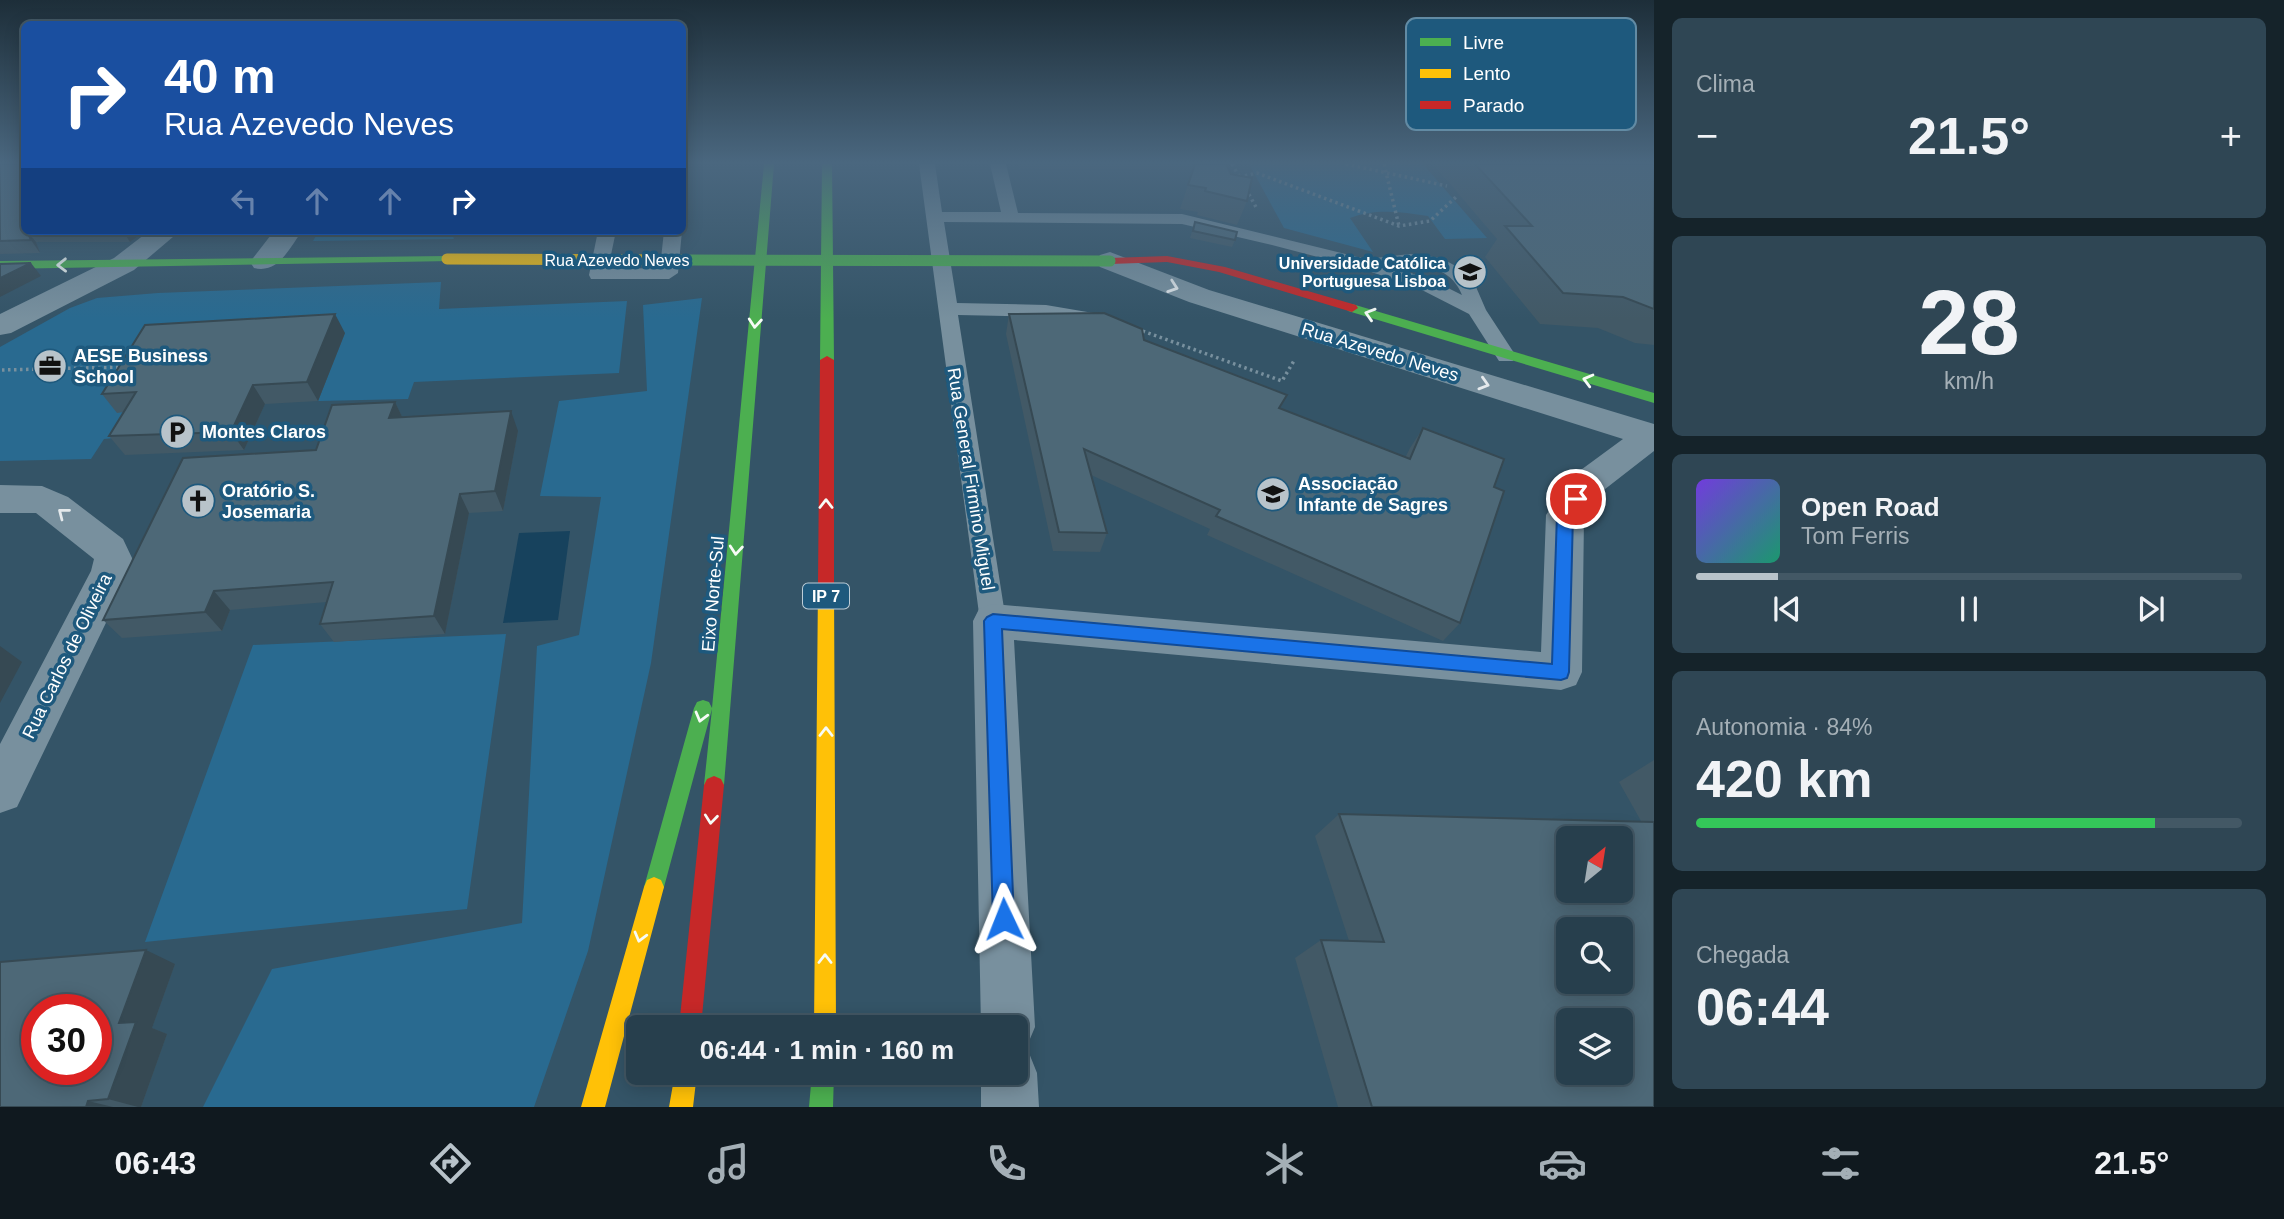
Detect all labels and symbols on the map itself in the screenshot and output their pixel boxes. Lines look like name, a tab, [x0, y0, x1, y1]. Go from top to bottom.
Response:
legend	[1406, 18, 1636, 130]
text: Livre	[1463, 32, 1504, 53]
text: Lento	[1463, 63, 1511, 84]
text: Parado	[1463, 95, 1524, 116]
street label: Rua Azevedo Neves	[545, 252, 689, 269]
school or university icon: Universidade Católica Portuguesa Lisboa	[1451, 253, 1489, 291]
place label: Universidade Católica Portuguesa Lisboa	[1279, 255, 1446, 290]
one-way arrow	[56, 257, 67, 273]
one-way arrow	[1167, 279, 1179, 293]
one-way arrow	[1365, 308, 1377, 323]
one-way arrow	[748, 318, 763, 329]
street label: Rua Azevedo Neves	[1299, 319, 1461, 385]
place label: AESE Business School	[74, 346, 208, 387]
office icon: AESE Business School	[31, 347, 69, 385]
street label: Rua General Firmino Miguel	[944, 366, 998, 592]
one-way arrow	[1582, 374, 1594, 388]
one-way arrow	[1477, 376, 1489, 391]
parking icon: Montes Claros	[158, 413, 196, 451]
place label: Montes Claros	[202, 422, 326, 442]
pin	[1546, 469, 1606, 529]
place label: Associação Infante de Sagres	[1298, 474, 1448, 515]
school or university icon: Associação Infante de Sagres	[1254, 475, 1292, 513]
place label: Oratório S. Josemaria	[222, 481, 315, 522]
church icon: Oratório S. Josemaria	[179, 482, 217, 520]
one-way arrow	[818, 498, 834, 509]
one-way arrow	[59, 509, 71, 522]
street label: Eixo Norte-Sul	[698, 535, 728, 653]
one-way arrow	[729, 545, 744, 556]
street label: Rua Carlos de Oliveira	[18, 569, 116, 742]
road number: IP 7	[803, 583, 849, 608]
one-way arrow	[694, 711, 709, 723]
one-way arrow	[818, 726, 834, 736]
one-way arrow	[703, 813, 718, 824]
north arrow	[1556, 826, 1633, 903]
position arrow	[967, 882, 1041, 956]
one-way arrow	[634, 931, 648, 943]
one-way arrow	[817, 953, 833, 964]
speed limit sign: 30	[21, 994, 112, 1085]

